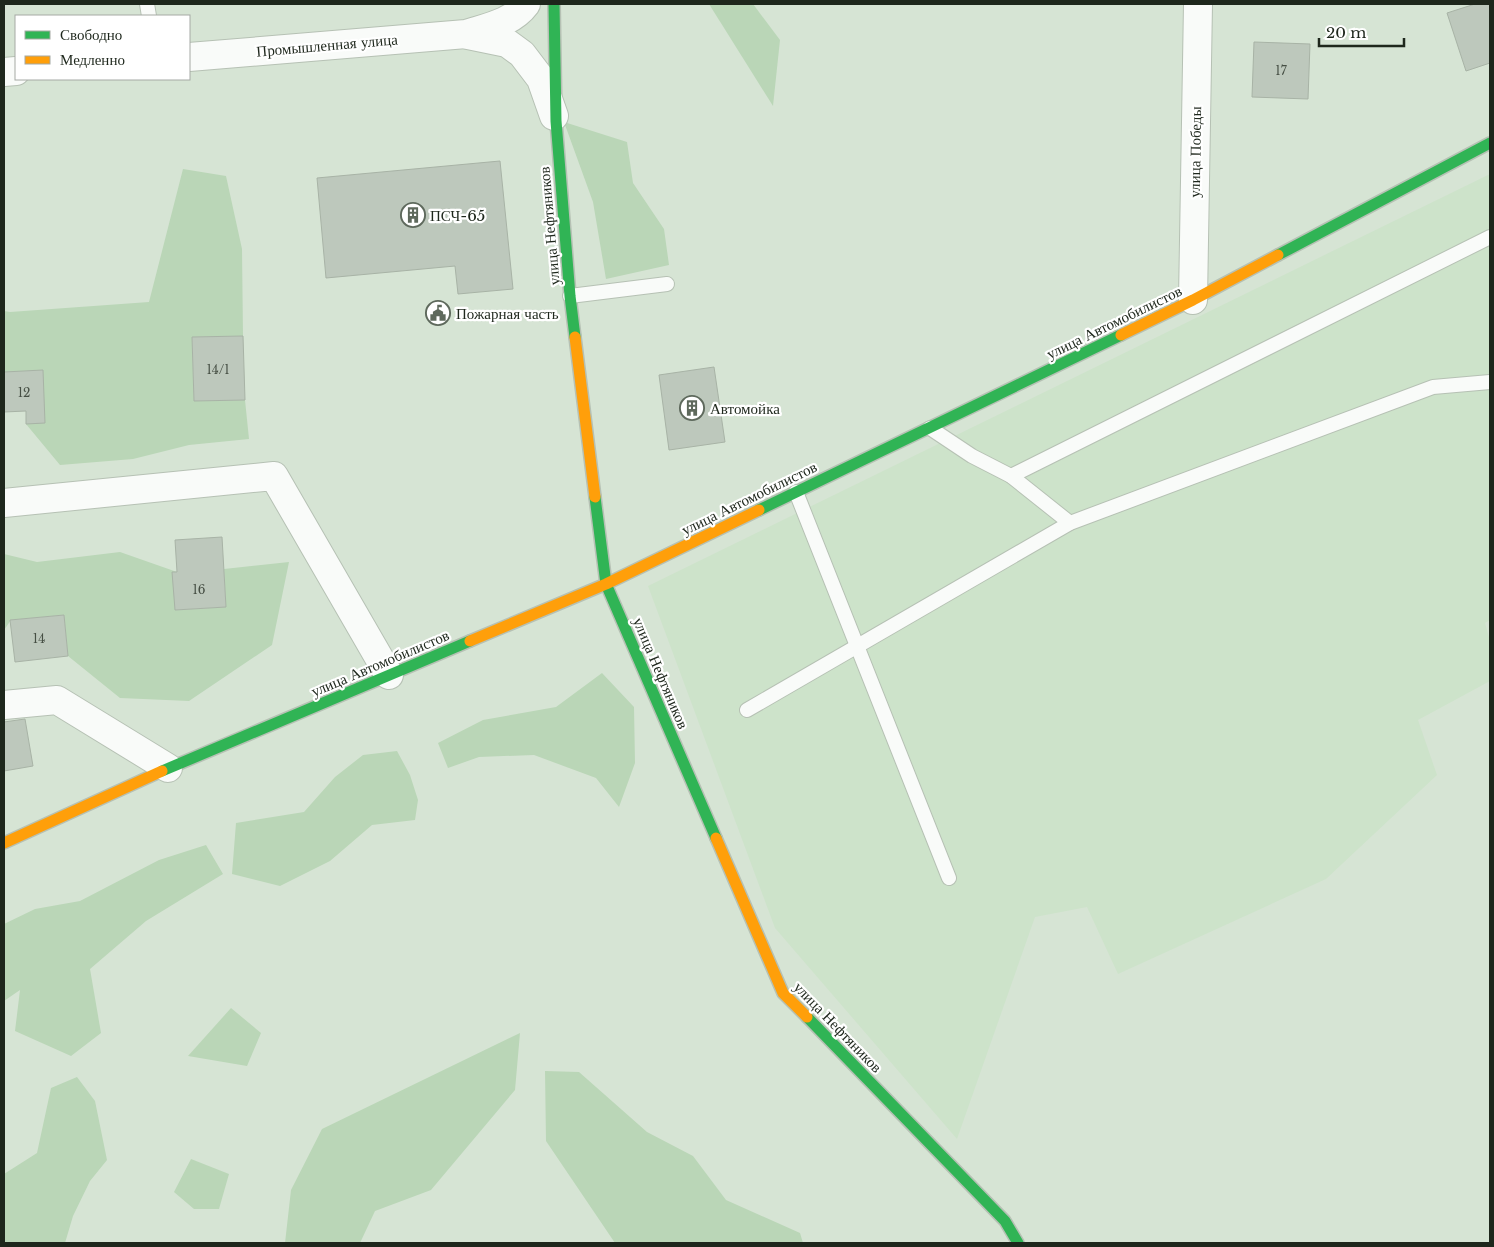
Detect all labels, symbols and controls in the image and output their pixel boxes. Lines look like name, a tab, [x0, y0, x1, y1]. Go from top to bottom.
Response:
legend	[15, 15, 190, 80]
scale bar	[1319, 15, 1404, 47]
text: 20 m	[1326, 23, 1366, 42]
text: Свободно	[60, 25, 122, 44]
street label: Промышленная улица	[256, 29, 399, 61]
text: Медленно	[60, 50, 125, 69]
house number: 17	[1275, 63, 1288, 78]
street label: улица Победы	[1185, 106, 1205, 198]
street label: улица Нефтяников	[534, 166, 564, 286]
building icon: ПСЧ-65	[400, 202, 426, 228]
place label: ПСЧ-65	[430, 206, 485, 225]
street label: улица Автомобилистов	[1043, 281, 1185, 363]
public building icon: Пожарная часть	[425, 300, 451, 326]
place label: Пожарная часть	[456, 304, 559, 323]
house number: 14/1	[206, 362, 230, 377]
house number: 12	[18, 385, 30, 400]
building icon: Автомойка	[679, 395, 705, 421]
place label: Автомойка	[710, 399, 780, 418]
street label: улица Автомобилистов	[678, 457, 820, 539]
house number: 16	[192, 582, 206, 597]
street label: улица Нефтяников	[629, 614, 693, 732]
street label: улица Автомобилистов	[308, 625, 452, 701]
house number: 14	[33, 631, 45, 646]
street label: улица Нефтяников	[790, 978, 886, 1076]

